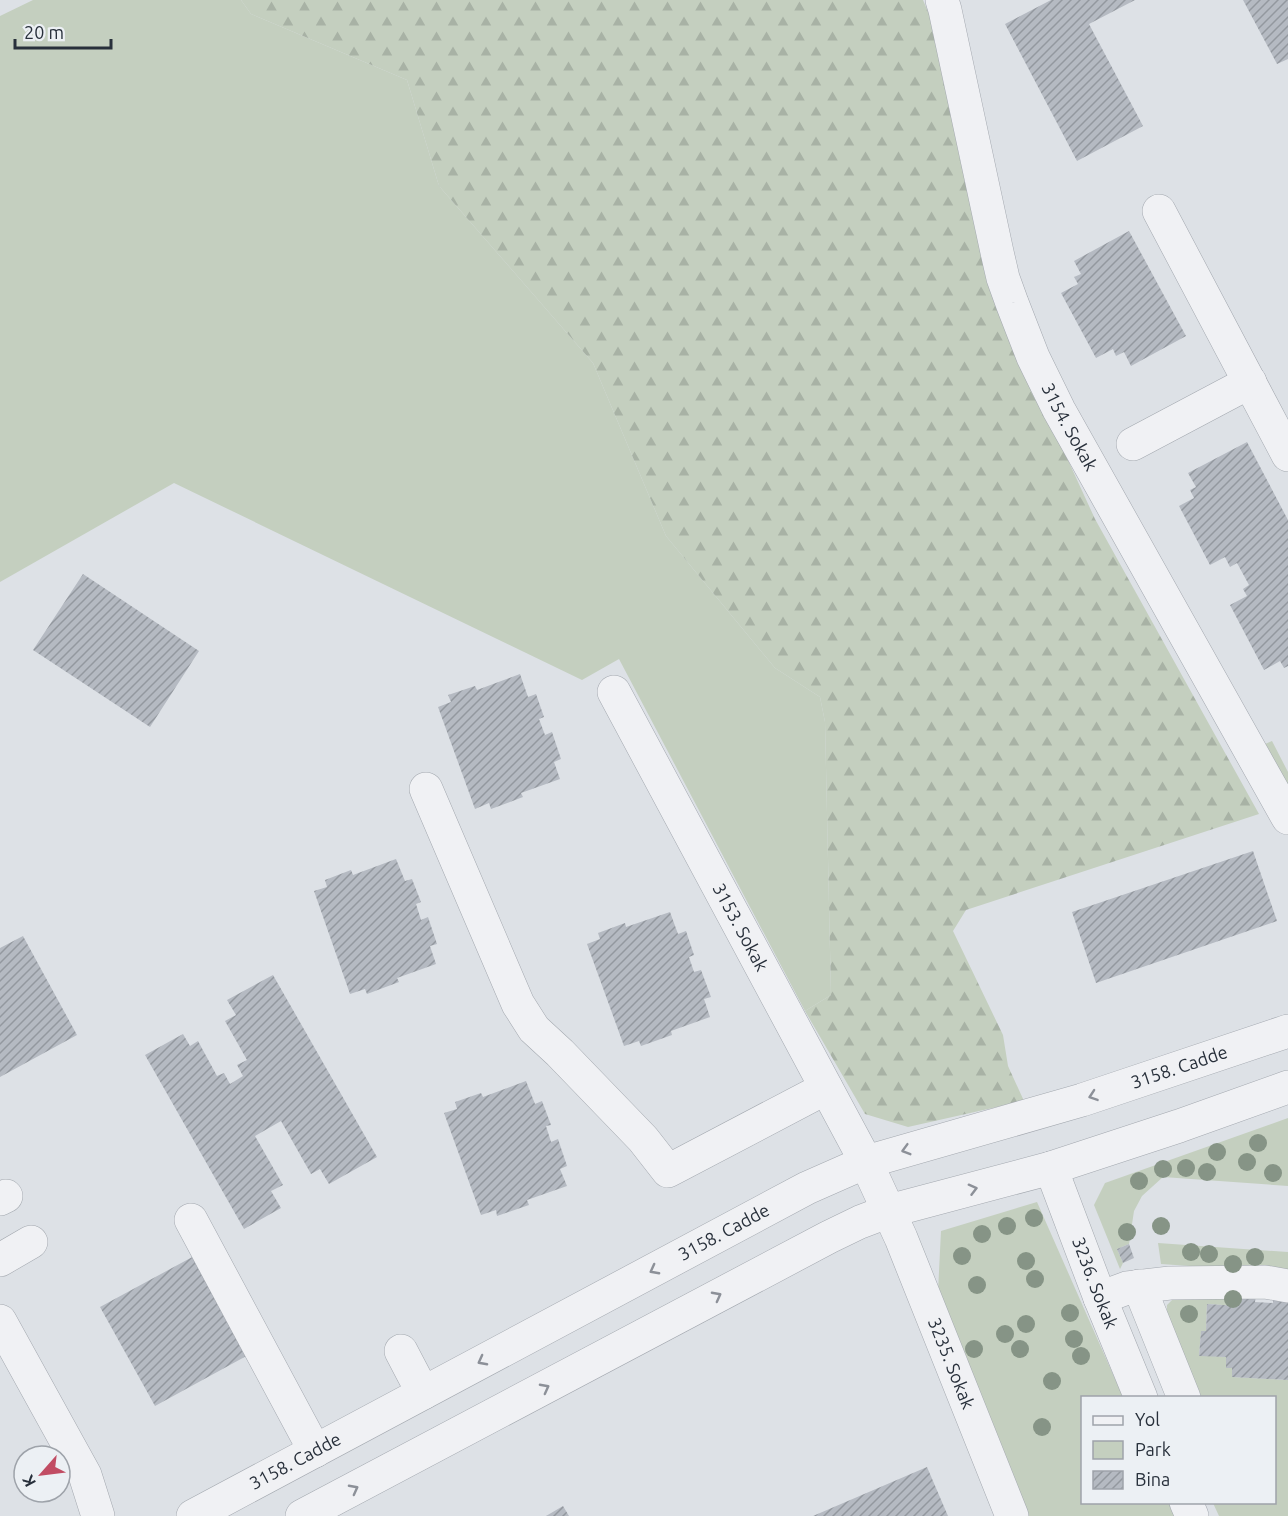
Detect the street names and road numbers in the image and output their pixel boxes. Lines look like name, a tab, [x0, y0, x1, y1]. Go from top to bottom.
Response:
street label: 3154. Sokak	[1038, 380, 1102, 474]
street label: 3153. Sokak	[709, 880, 773, 974]
street label: 3158. Cadde	[1128, 1041, 1230, 1092]
street label: 3158. Cadde	[674, 1199, 773, 1264]
street label: 3236. Sokak	[1069, 1234, 1122, 1331]
street label: 3235. Sokak	[925, 1314, 979, 1412]
street label: 3158. Cadde	[246, 1428, 344, 1493]

